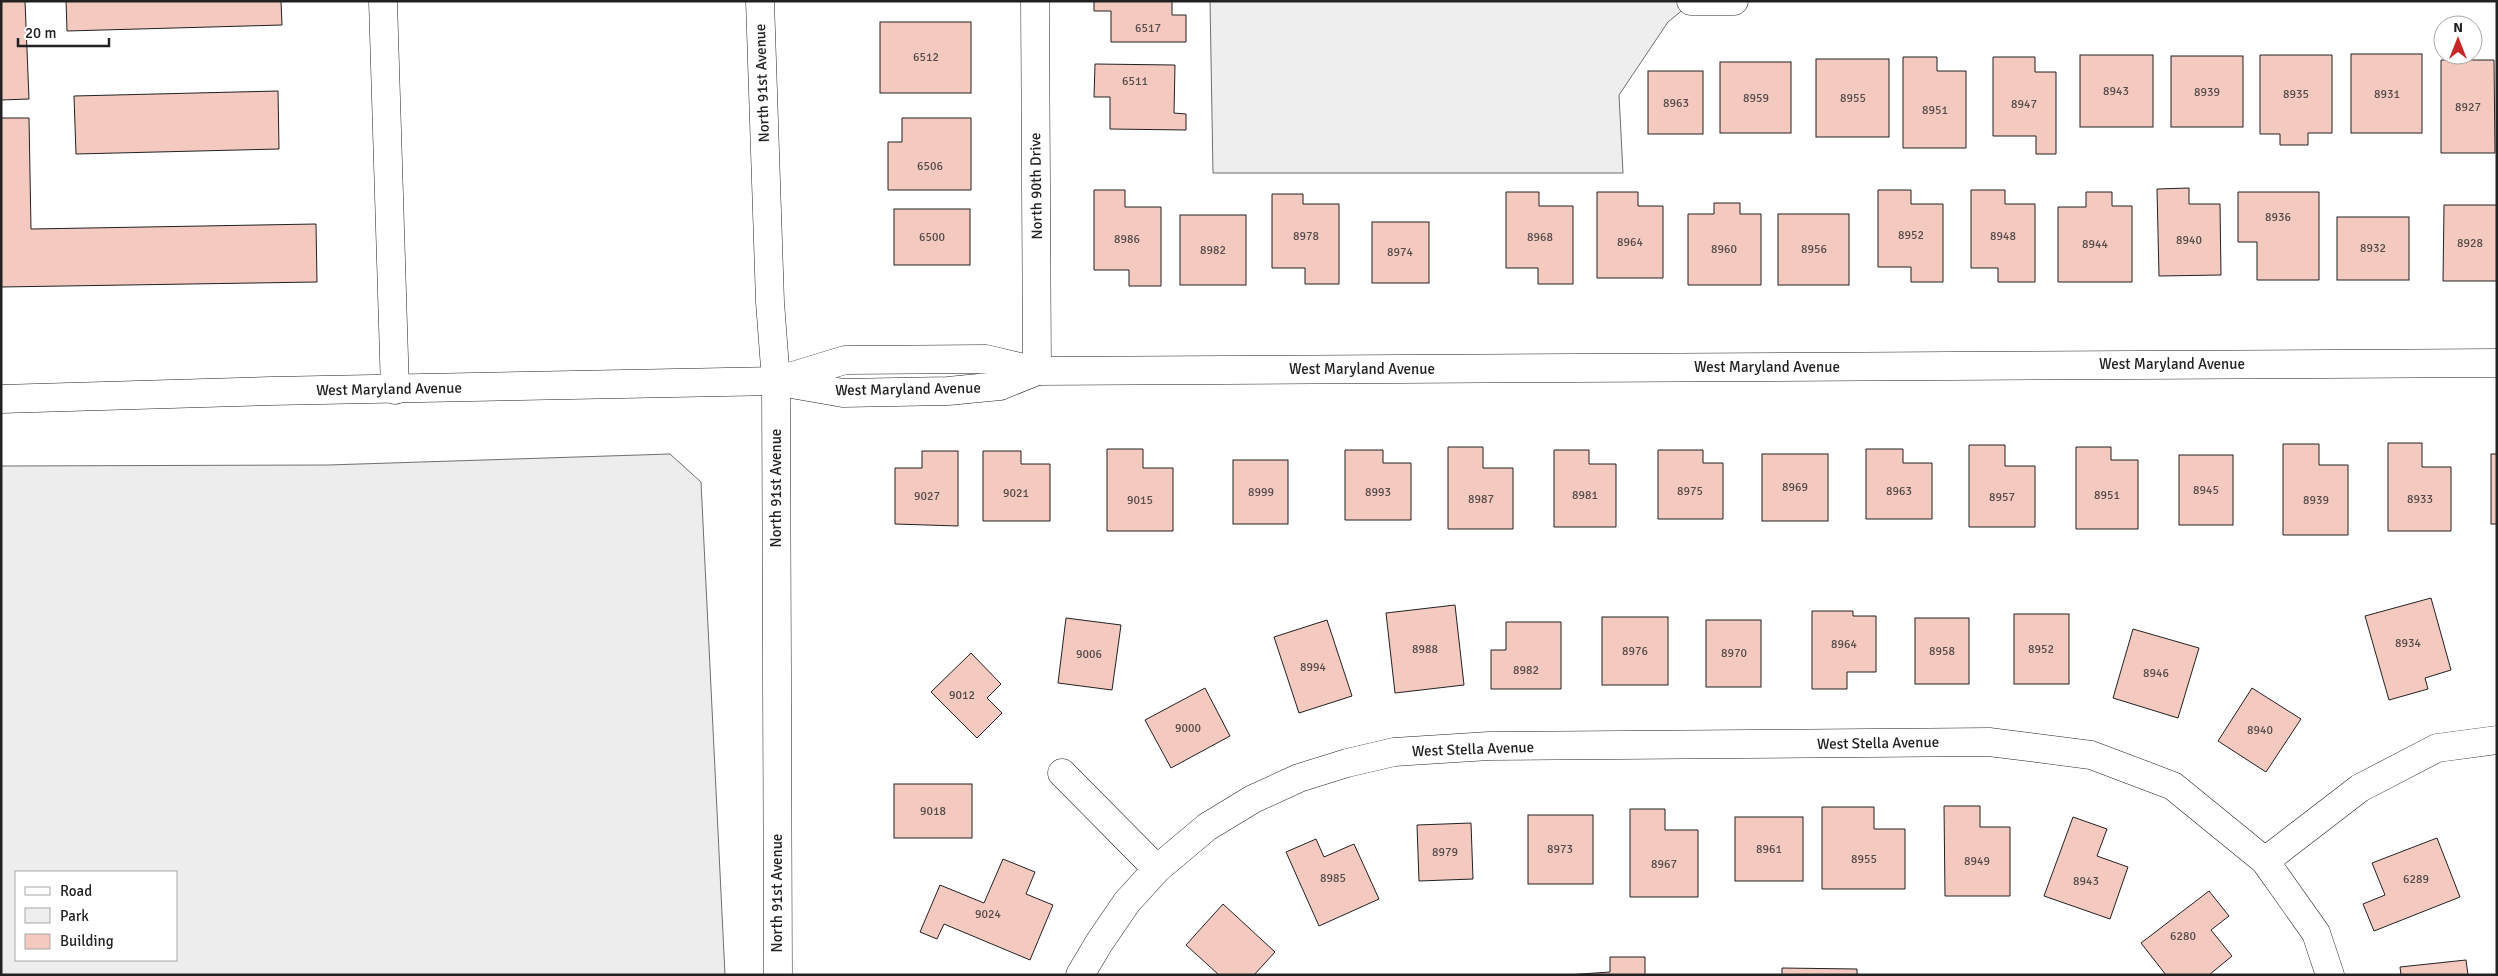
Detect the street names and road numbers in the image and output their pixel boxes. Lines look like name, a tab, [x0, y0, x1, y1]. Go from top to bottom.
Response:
street label: North 91st Avenue	[751, 23, 773, 143]
street label: North 90th Drive	[1026, 132, 1046, 240]
street label: West Maryland Avenue	[2099, 355, 2245, 373]
street label: West Maryland Avenue	[1694, 358, 1840, 376]
street label: West Maryland Avenue	[1289, 360, 1435, 378]
street label: West Maryland Avenue	[316, 379, 462, 399]
street label: West Maryland Avenue	[835, 379, 981, 399]
street label: North 91st Avenue	[767, 429, 785, 547]
street label: West Stella Avenue	[1817, 733, 1939, 753]
street label: West Stella Avenue	[1412, 738, 1534, 760]
street label: North 91st Avenue	[768, 834, 786, 952]

